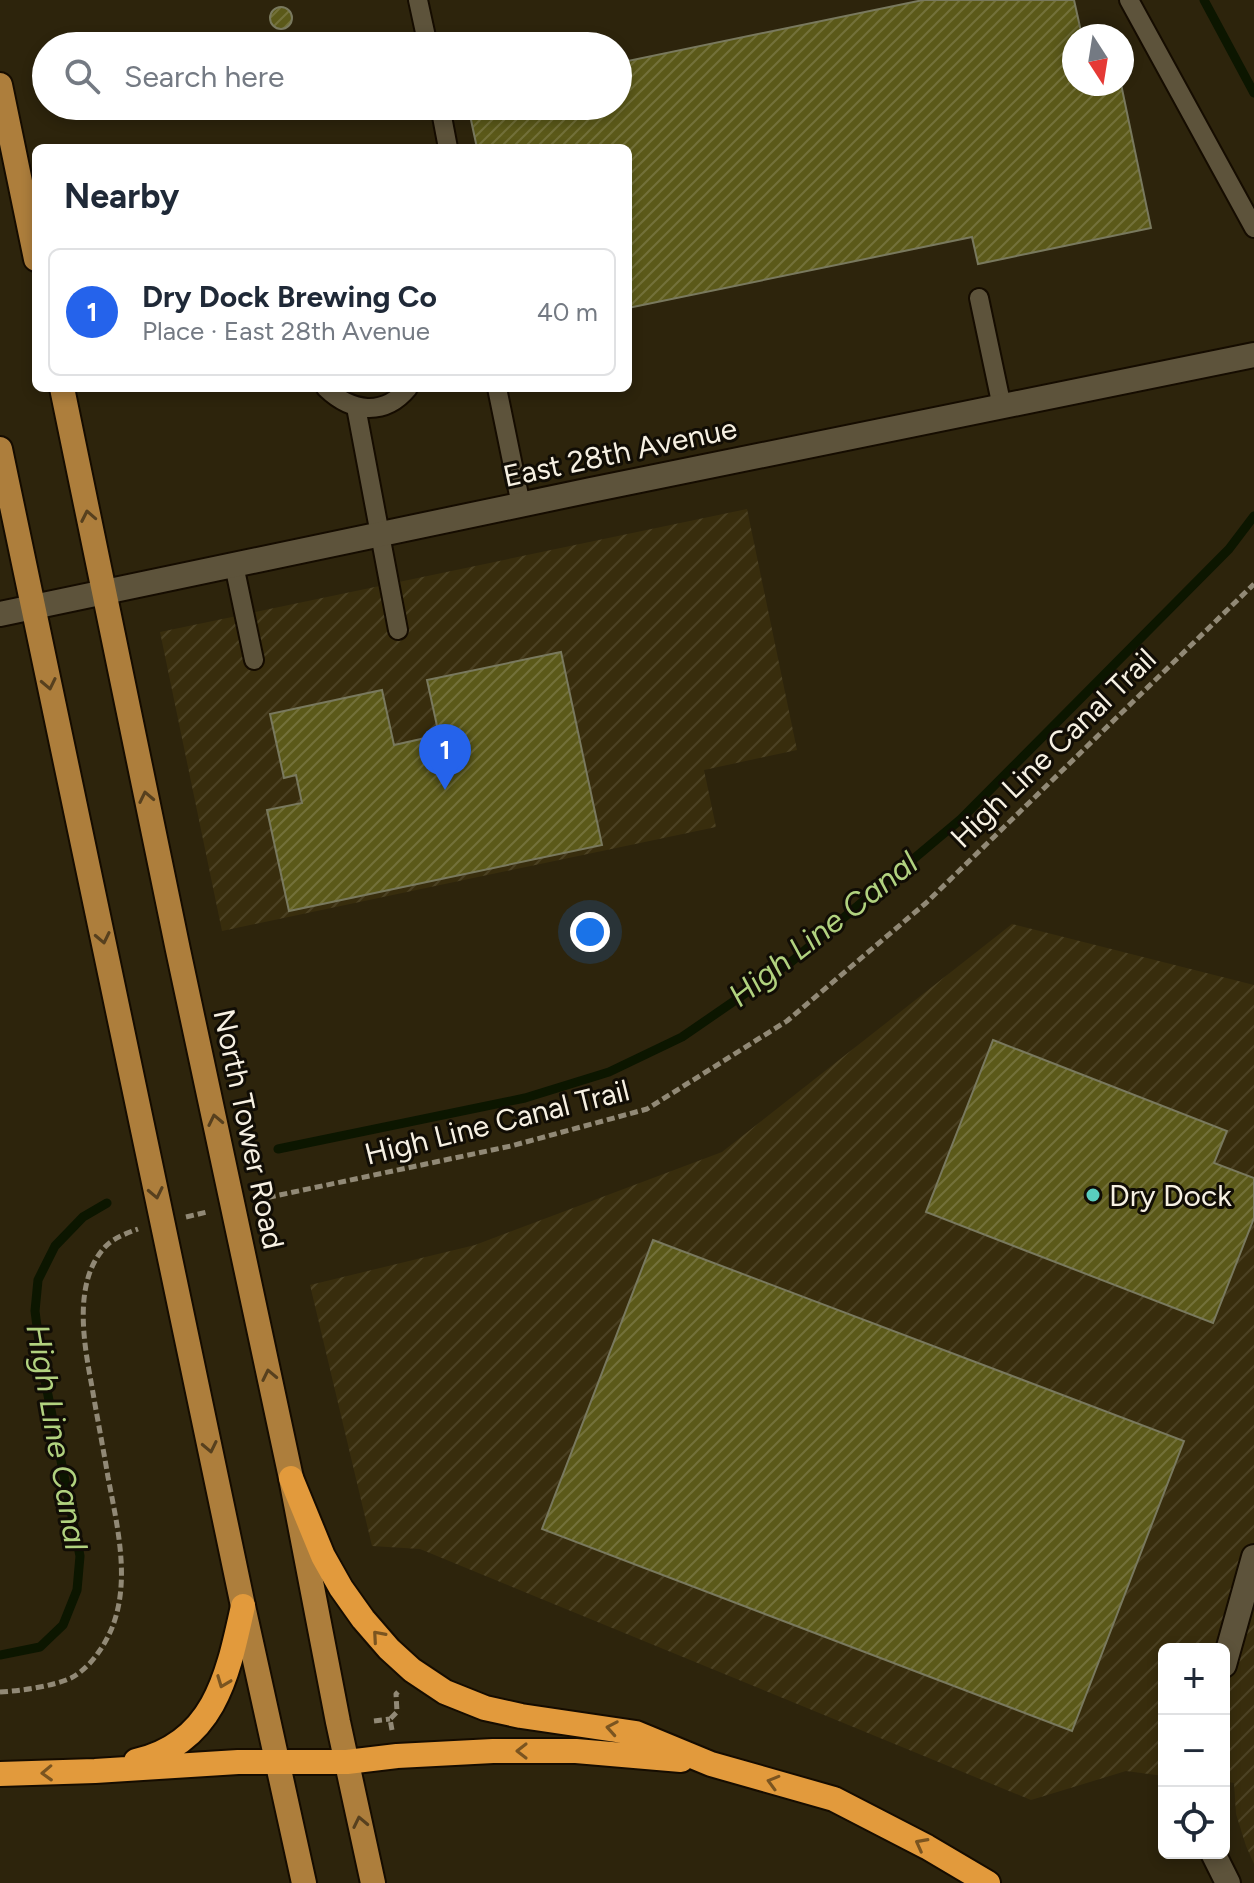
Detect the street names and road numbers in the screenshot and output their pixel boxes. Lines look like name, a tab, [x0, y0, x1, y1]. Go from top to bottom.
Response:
street label: East 28th Avenue	[500, 409, 740, 495]
street label: High Line Canal Trail	[943, 640, 1163, 856]
street label: North Tower Road	[206, 1006, 292, 1252]
street label: High Line Canal Trail	[361, 1071, 633, 1173]

